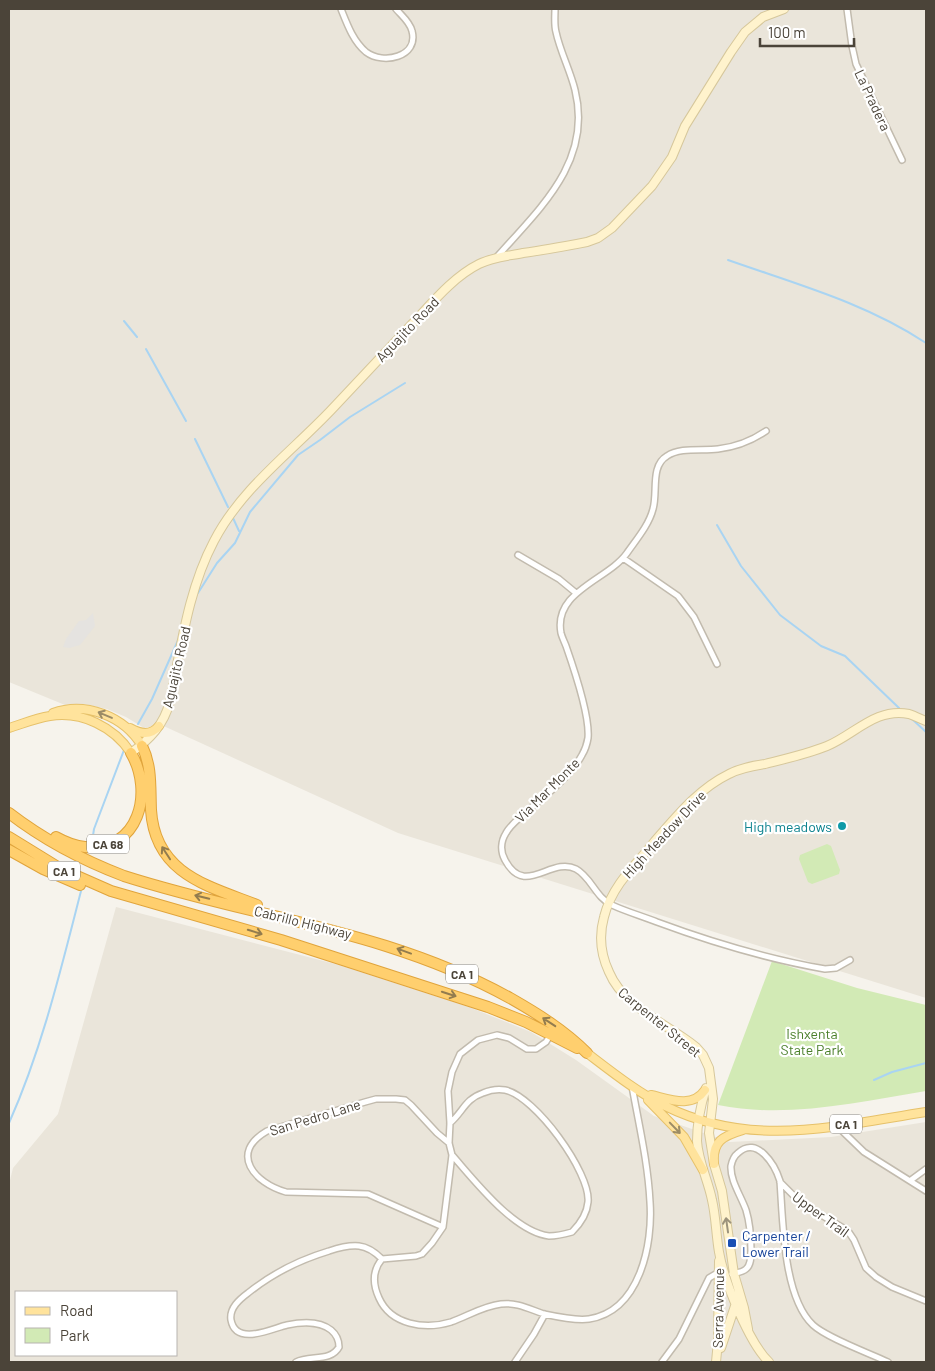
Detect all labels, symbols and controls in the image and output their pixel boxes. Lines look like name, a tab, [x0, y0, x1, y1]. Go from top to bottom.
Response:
scale bar	[760, 15, 854, 47]
text: 100 m	[768, 23, 806, 41]
street label: La Pradera	[851, 67, 895, 133]
street label: Aguajito Road	[372, 293, 442, 365]
street label: Aguajito Road	[158, 624, 194, 710]
one-way arrow	[98, 710, 113, 719]
street label: Via Mar Monte	[511, 754, 583, 826]
street label: High Meadow Drive	[619, 786, 709, 882]
place label: High meadows	[744, 818, 832, 835]
marker: High meadows	[836, 820, 848, 832]
road number: CA 68	[87, 834, 129, 854]
one-way arrow	[161, 846, 171, 860]
road number: CA 1	[48, 861, 80, 880]
one-way arrow	[194, 892, 210, 901]
street label: Cabrillo Highway	[253, 902, 354, 942]
one-way arrow	[247, 928, 263, 937]
one-way arrow	[396, 946, 412, 955]
road number: CA 1	[446, 964, 478, 984]
street label: Carpenter Street	[615, 983, 705, 1061]
one-way arrow	[441, 990, 457, 1000]
one-way arrow	[543, 1017, 557, 1027]
park label: Ishxenta State Park	[780, 1025, 844, 1058]
street label: San Pedro Lane	[267, 1095, 363, 1139]
road number: CA 1	[830, 1114, 862, 1134]
one-way arrow	[669, 1121, 681, 1134]
street label: Upper Trail	[789, 1188, 853, 1240]
one-way arrow	[722, 1218, 732, 1234]
place label: Carpenter / Lower Trail	[742, 1227, 811, 1260]
marker: Carpenter / Lower Trail	[726, 1237, 738, 1249]
street label: Serra Avenue	[709, 1268, 727, 1348]
legend	[15, 1291, 178, 1356]
text: Road	[60, 1301, 93, 1319]
text: Park	[60, 1326, 90, 1344]

